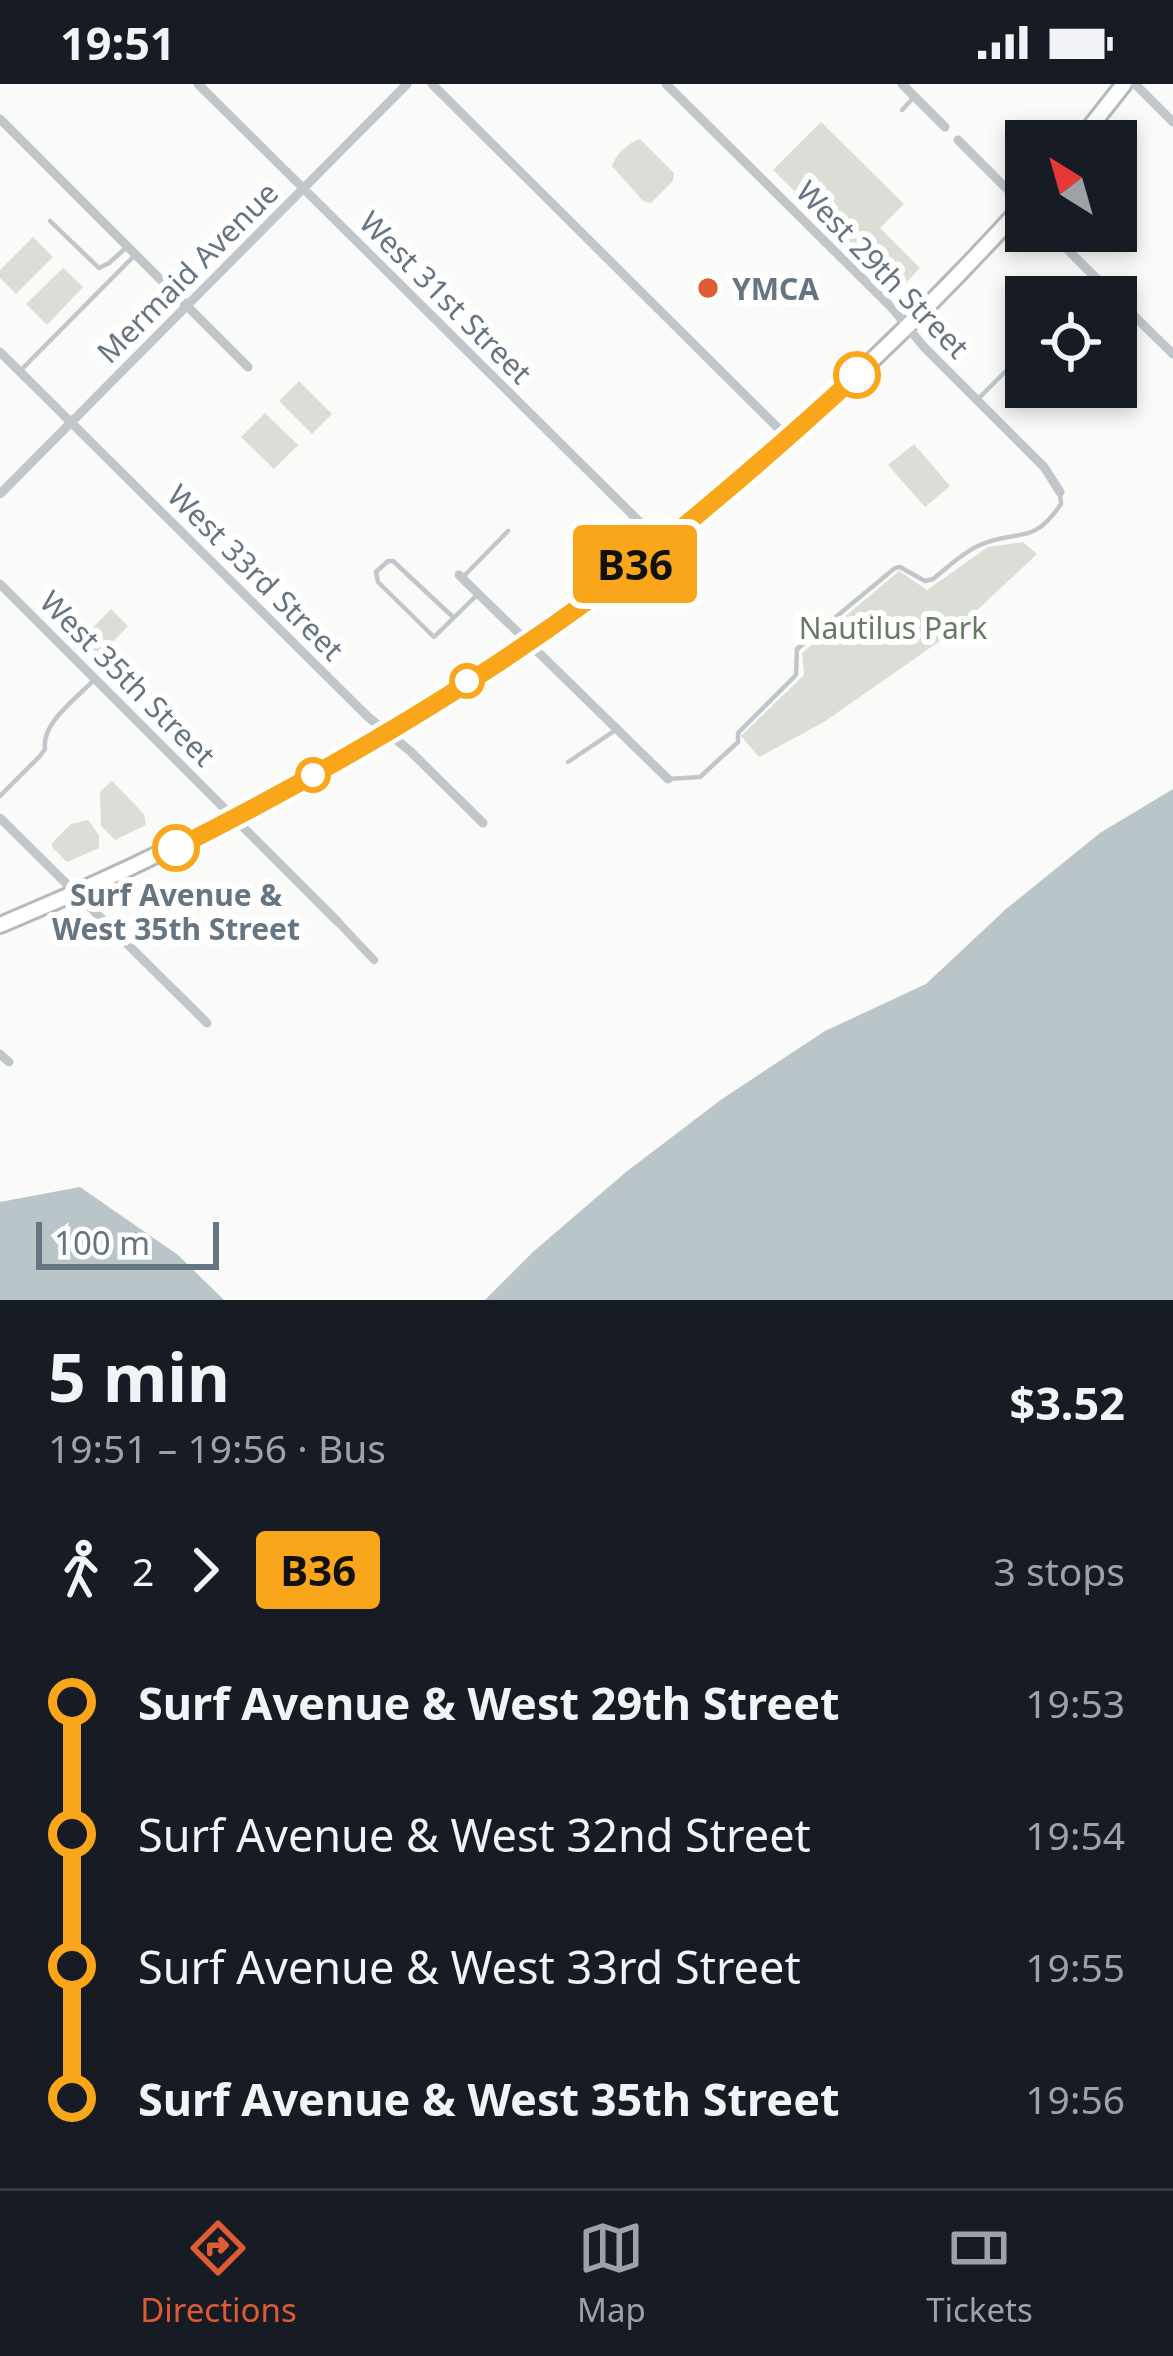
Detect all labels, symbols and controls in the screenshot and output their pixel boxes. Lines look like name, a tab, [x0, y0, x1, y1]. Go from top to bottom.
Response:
text: 19:51	[60, 12, 176, 73]
north arrow	[1005, 120, 1137, 252]
map controls	[1005, 120, 1137, 408]
street label: West 29th Street	[788, 171, 979, 367]
street label: Mermaid Avenue	[87, 172, 287, 372]
street label: West 31st Street	[351, 202, 541, 392]
place label: YMCA	[732, 268, 819, 309]
marker: YMCA	[695, 275, 721, 301]
button: locate	[1005, 276, 1137, 408]
unlabelled marker	[835, 353, 879, 397]
street label: West 33rd Street	[159, 475, 353, 669]
line badge: B36	[566, 525, 704, 603]
text: B36	[597, 535, 673, 592]
street label: West 35th Street	[31, 581, 225, 775]
park label: Nautilus Park	[799, 607, 987, 648]
unlabelled marker	[451, 665, 483, 697]
unlabelled marker	[297, 759, 329, 791]
marker: Surf Avenue & West 35th Street	[154, 826, 198, 870]
place label: Surf Avenue & West 35th Street	[52, 874, 300, 949]
scale bar	[36, 1216, 219, 1269]
text: 100 m	[54, 1220, 150, 1265]
text: 5 min	[48, 1331, 230, 1421]
text: $3.52	[1009, 1372, 1125, 1433]
text: 19:51 – 19:56 · Bus	[48, 1421, 386, 1474]
icon: walk	[48, 1537, 114, 1603]
icon: forward	[172, 1537, 238, 1603]
text: B36	[280, 1541, 356, 1598]
text: 2	[132, 1544, 154, 1597]
text: 3 stops	[994, 1544, 1125, 1597]
text: Surf Avenue & West 29th Street	[138, 1672, 840, 1733]
text: 19:53	[1025, 1676, 1125, 1729]
text: Surf Avenue & West 32nd Street	[138, 1804, 811, 1865]
text: 19:54	[1025, 1808, 1125, 1861]
text: Surf Avenue & West 33rd Street	[138, 1936, 801, 1997]
text: 19:55	[1025, 1940, 1125, 1993]
text: Surf Avenue & West 35th Street	[138, 2068, 840, 2129]
text: 19:56	[1025, 2072, 1125, 2125]
tab: Directions	[140, 2215, 297, 2332]
tab: Map	[577, 2215, 646, 2332]
tab: Tickets	[926, 2215, 1033, 2332]

